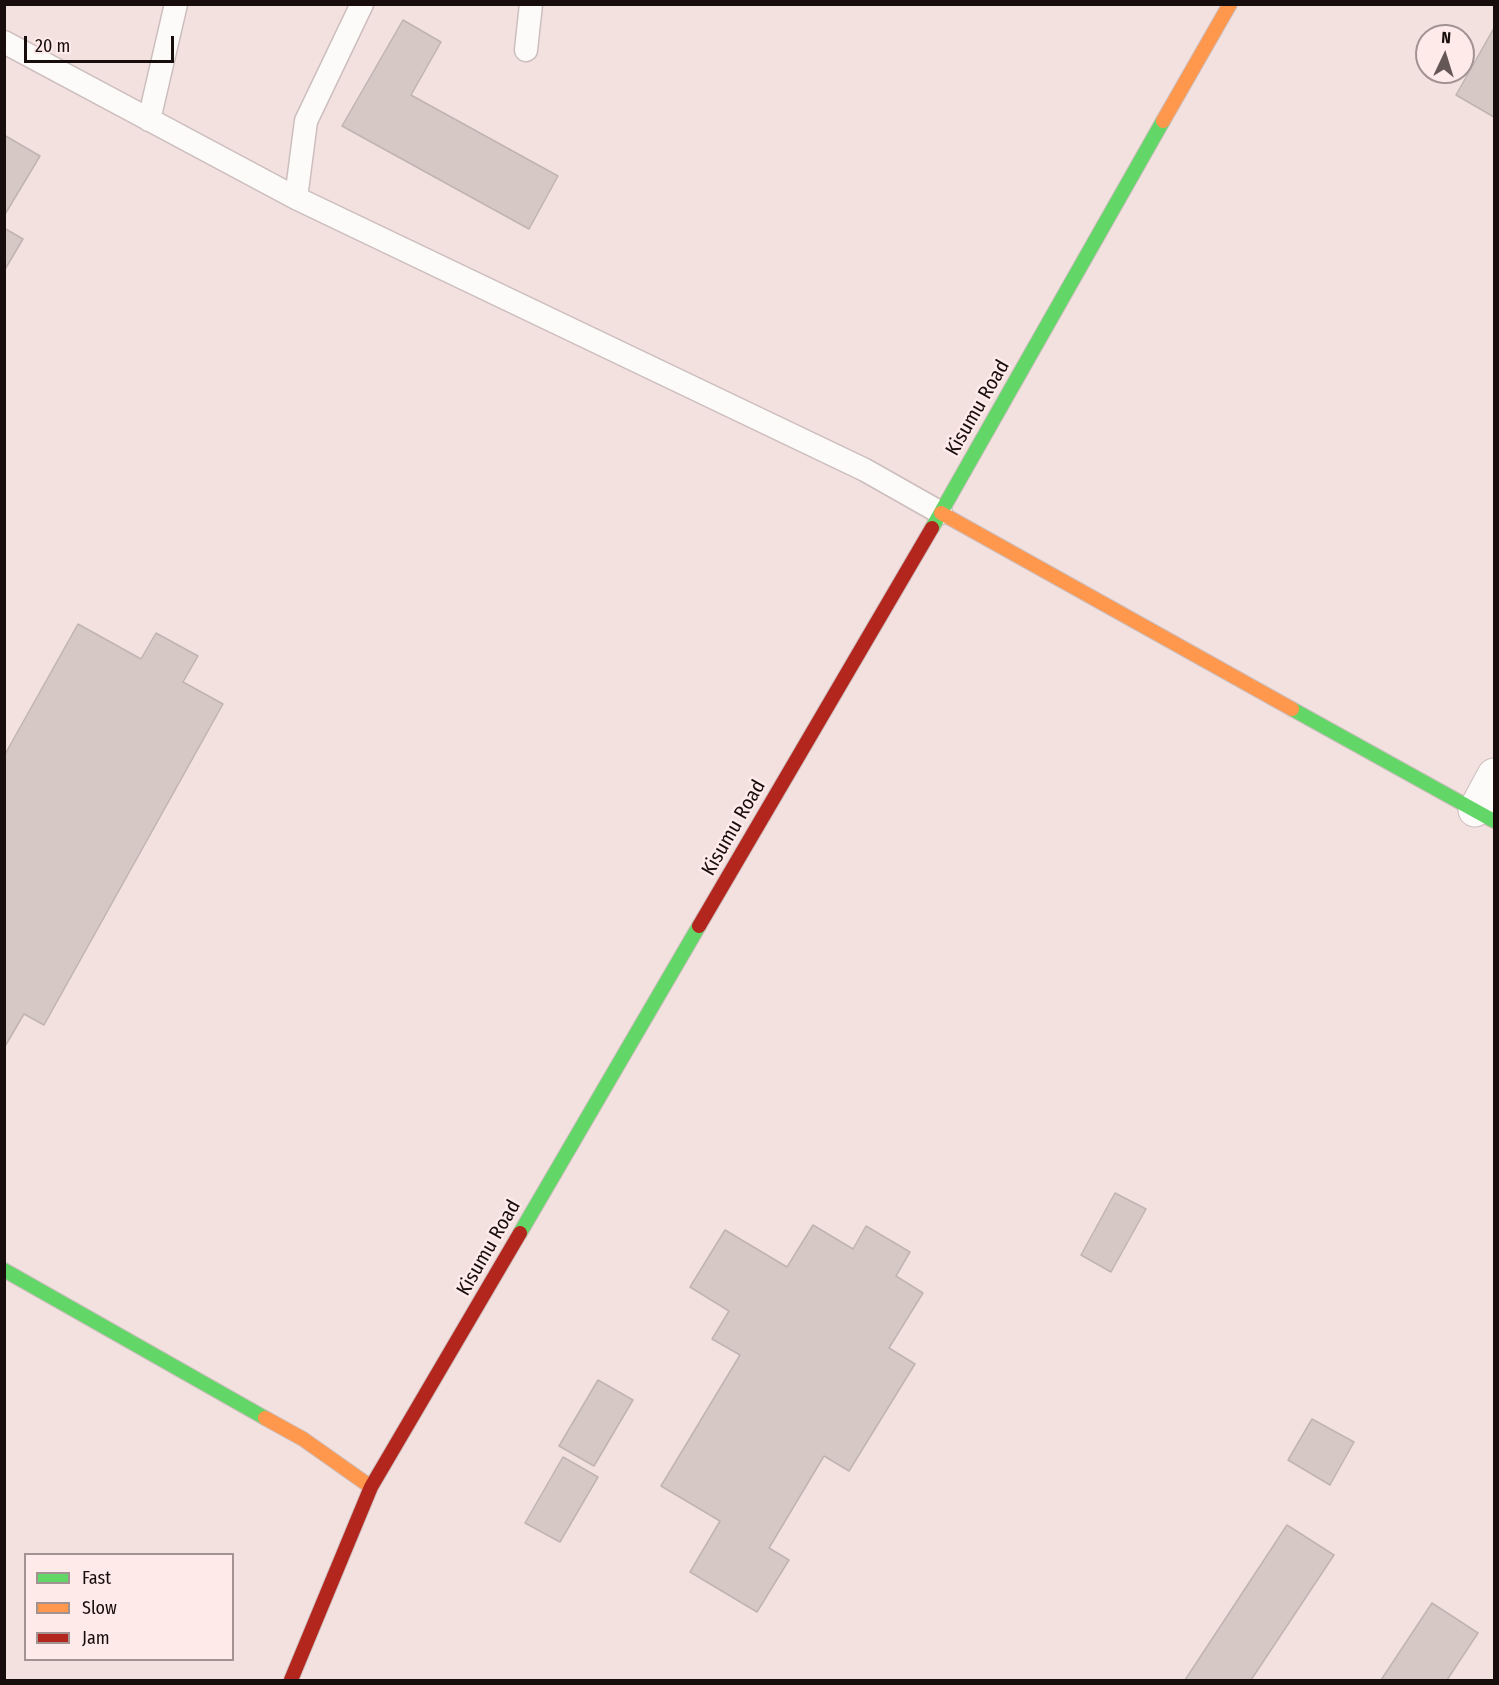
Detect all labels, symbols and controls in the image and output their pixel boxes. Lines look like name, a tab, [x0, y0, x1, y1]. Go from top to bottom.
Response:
scale bar	[27, 24, 177, 62]
north arrow	[1415, 24, 1475, 84]
text: N	[1441, 28, 1452, 47]
text: 20 m	[35, 35, 70, 57]
street label: Kisumu Road	[941, 356, 1015, 460]
street label: Kisumu Road	[697, 776, 771, 880]
street label: Kisumu Road	[452, 1196, 526, 1300]
legend	[24, 1553, 234, 1661]
text: Fast	[82, 1567, 111, 1589]
text: Slow	[82, 1597, 117, 1619]
text: Jam	[82, 1627, 110, 1649]

